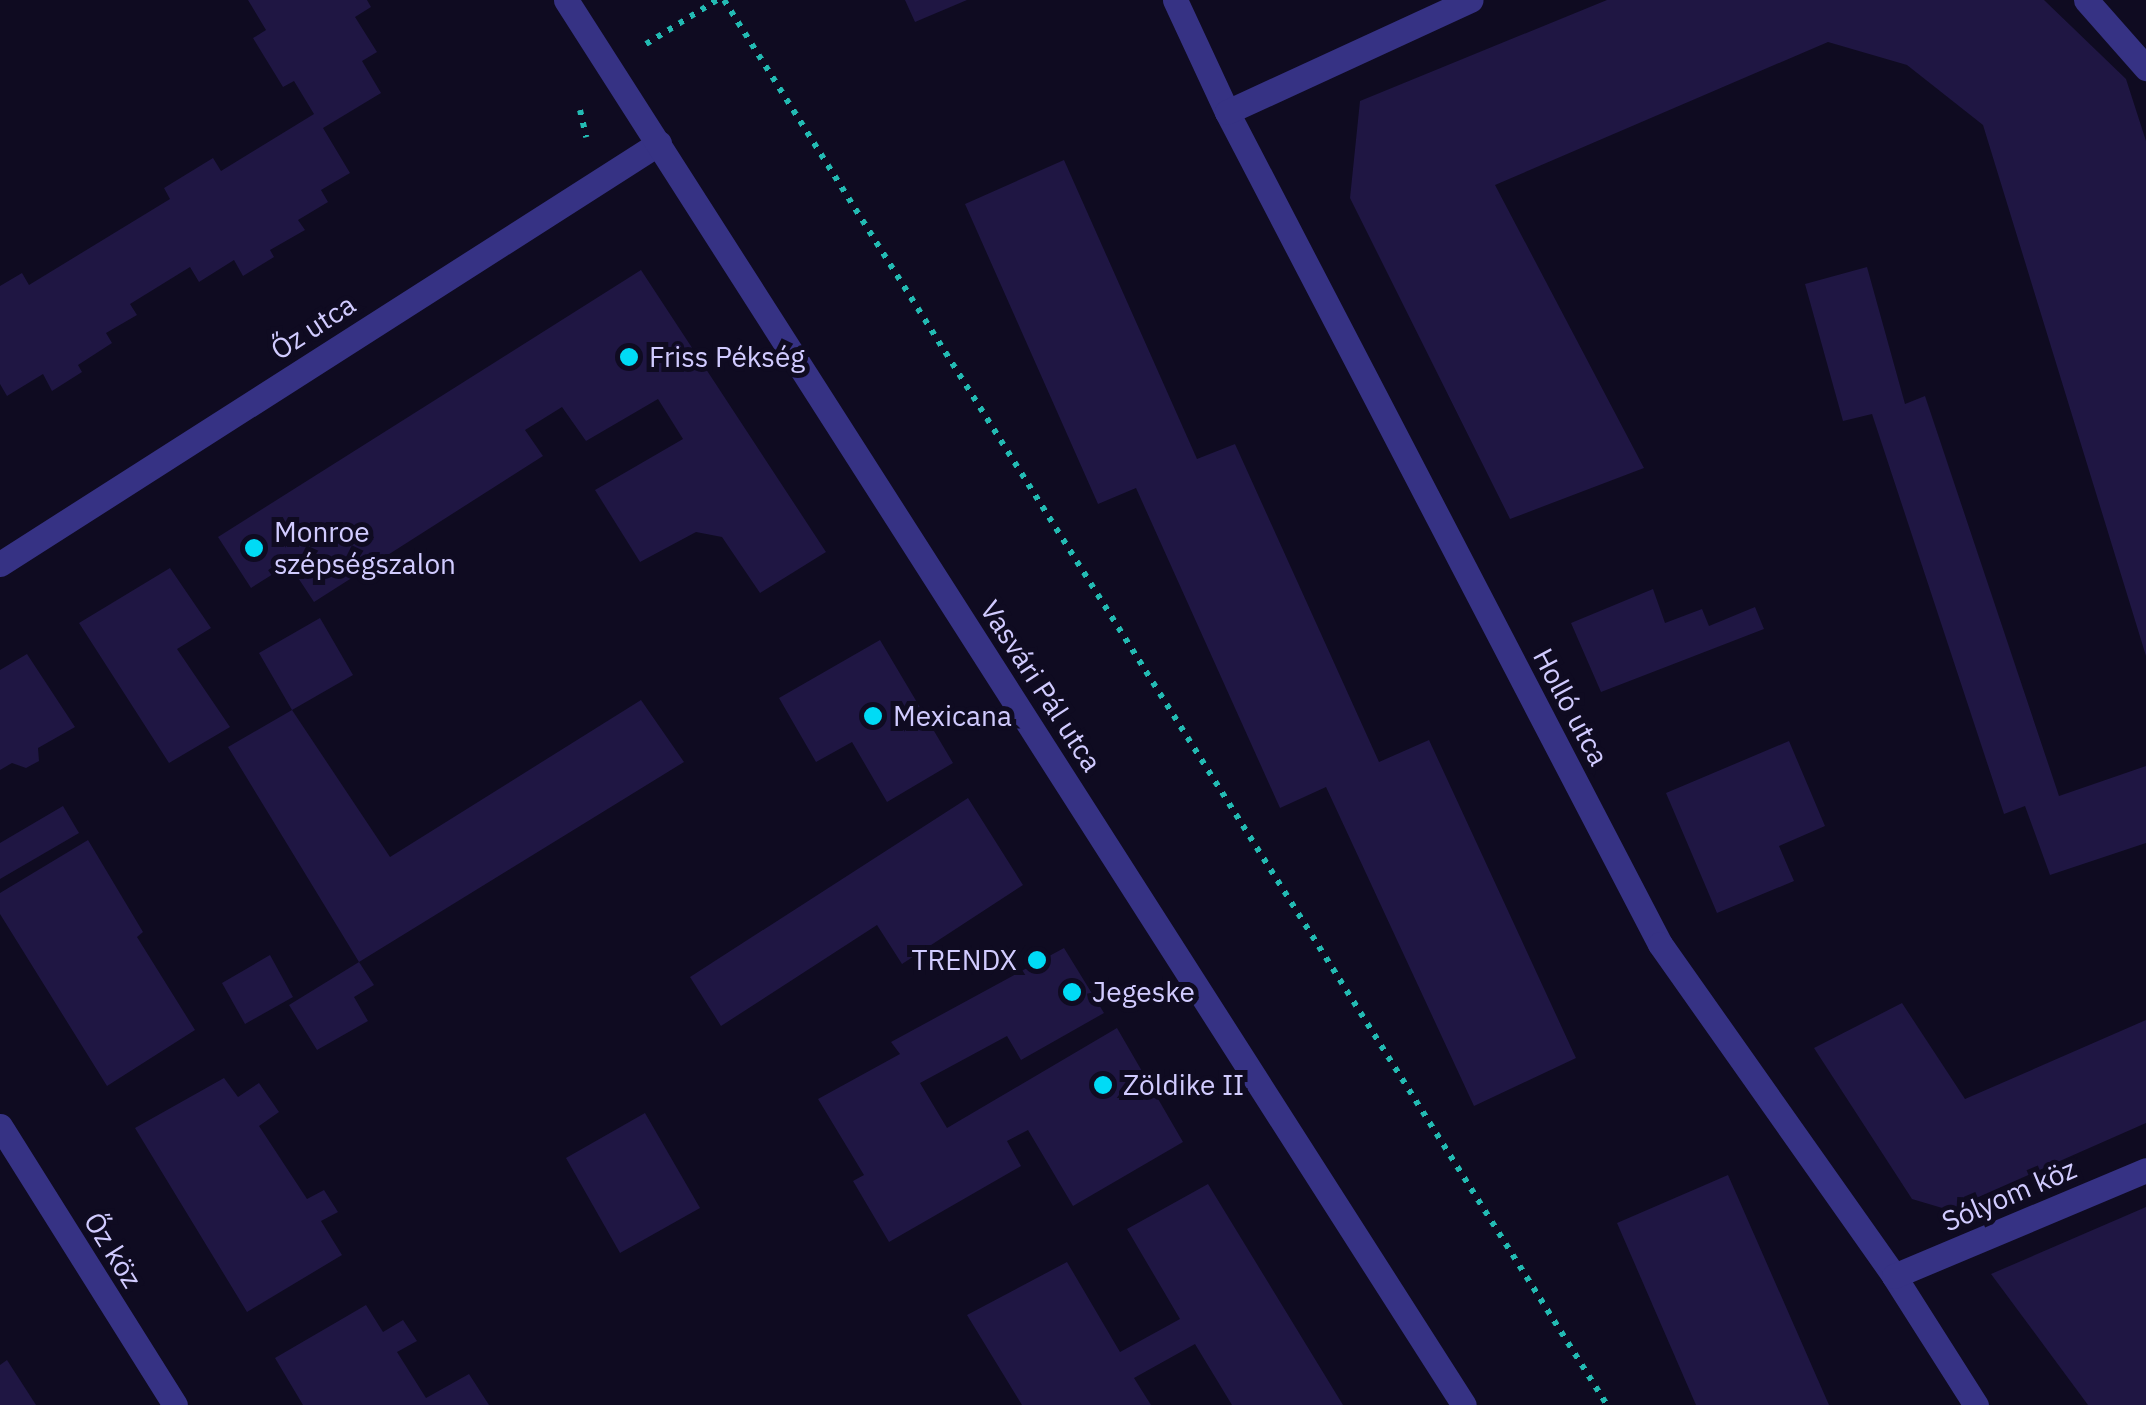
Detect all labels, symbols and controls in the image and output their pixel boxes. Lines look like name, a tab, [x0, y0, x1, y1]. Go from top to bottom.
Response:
street label: Őz utca	[264, 287, 362, 367]
place label: Friss Pékség	[649, 340, 805, 374]
marker: Friss Pékség	[618, 346, 640, 368]
place label: Monroe szépségszalon	[274, 515, 456, 581]
marker: Monroe szépségszalon	[243, 537, 265, 559]
street label: Vasvári Pál utca	[973, 594, 1109, 778]
street label: Holló utca	[1526, 643, 1616, 771]
place label: Mexicana	[893, 699, 1012, 733]
marker: Mexicana	[862, 705, 884, 727]
place label: TRENDX	[911, 943, 1017, 977]
marker: TRENDX	[1026, 949, 1048, 971]
place label: Jegeske	[1092, 975, 1195, 1009]
marker: Jegeske	[1061, 981, 1083, 1003]
place label: Zöldike II	[1123, 1068, 1244, 1102]
marker: Zöldike II	[1092, 1074, 1114, 1096]
street label: Sólyom köz	[1937, 1152, 2081, 1238]
street label: Őz köz	[77, 1206, 149, 1294]

